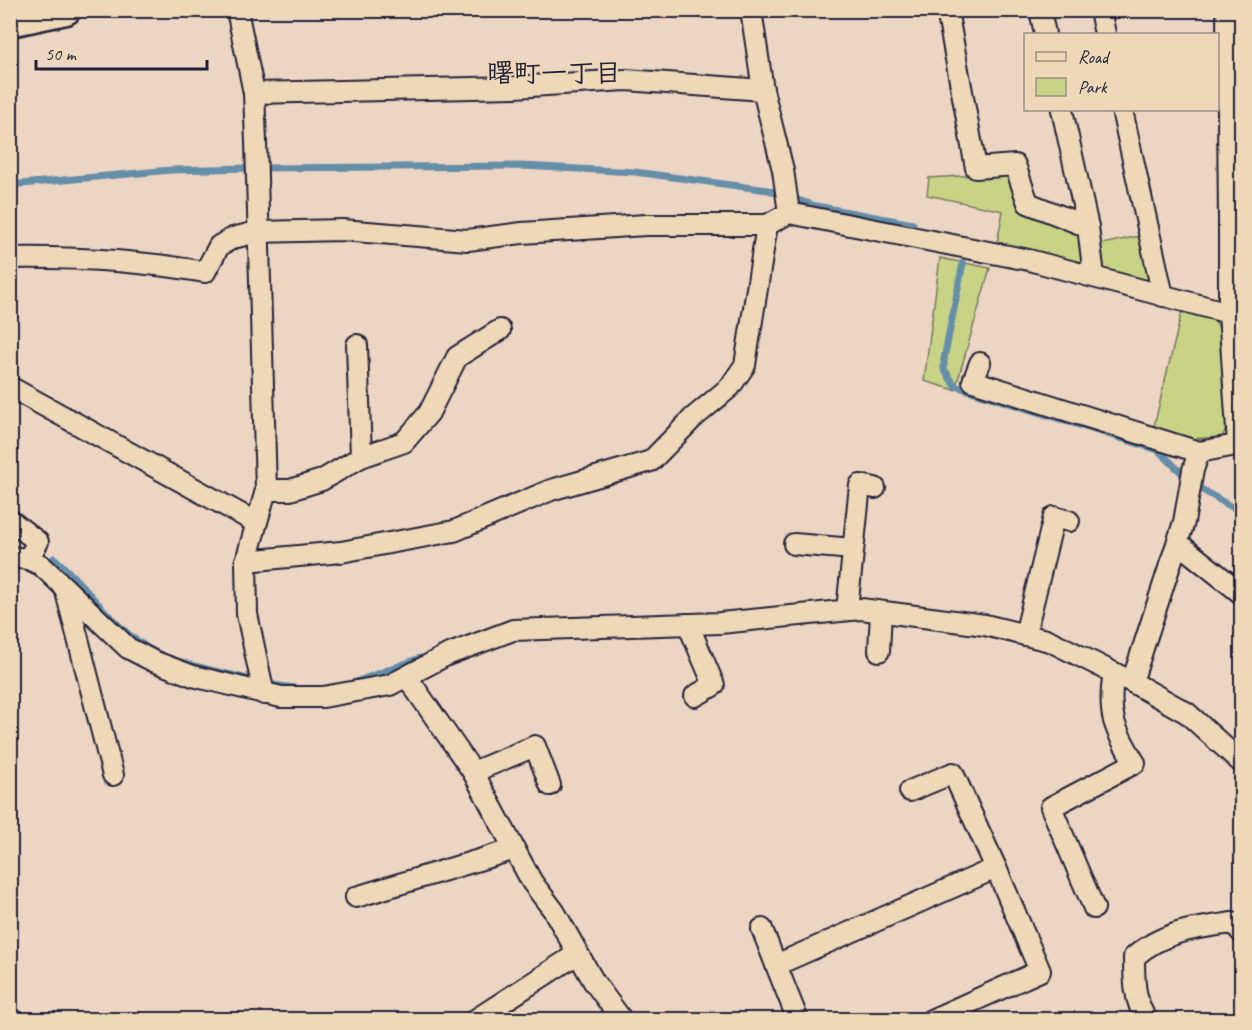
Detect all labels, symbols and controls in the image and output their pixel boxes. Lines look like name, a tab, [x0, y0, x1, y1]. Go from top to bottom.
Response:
scale bar	[36, 33, 207, 71]
legend	[1024, 33, 1219, 111]
text: 50 m	[45, 43, 78, 65]
text: Road	[1078, 46, 1111, 68]
district label: 曙町一丁目	[487, 56, 622, 90]
text: Park	[1078, 76, 1108, 98]

